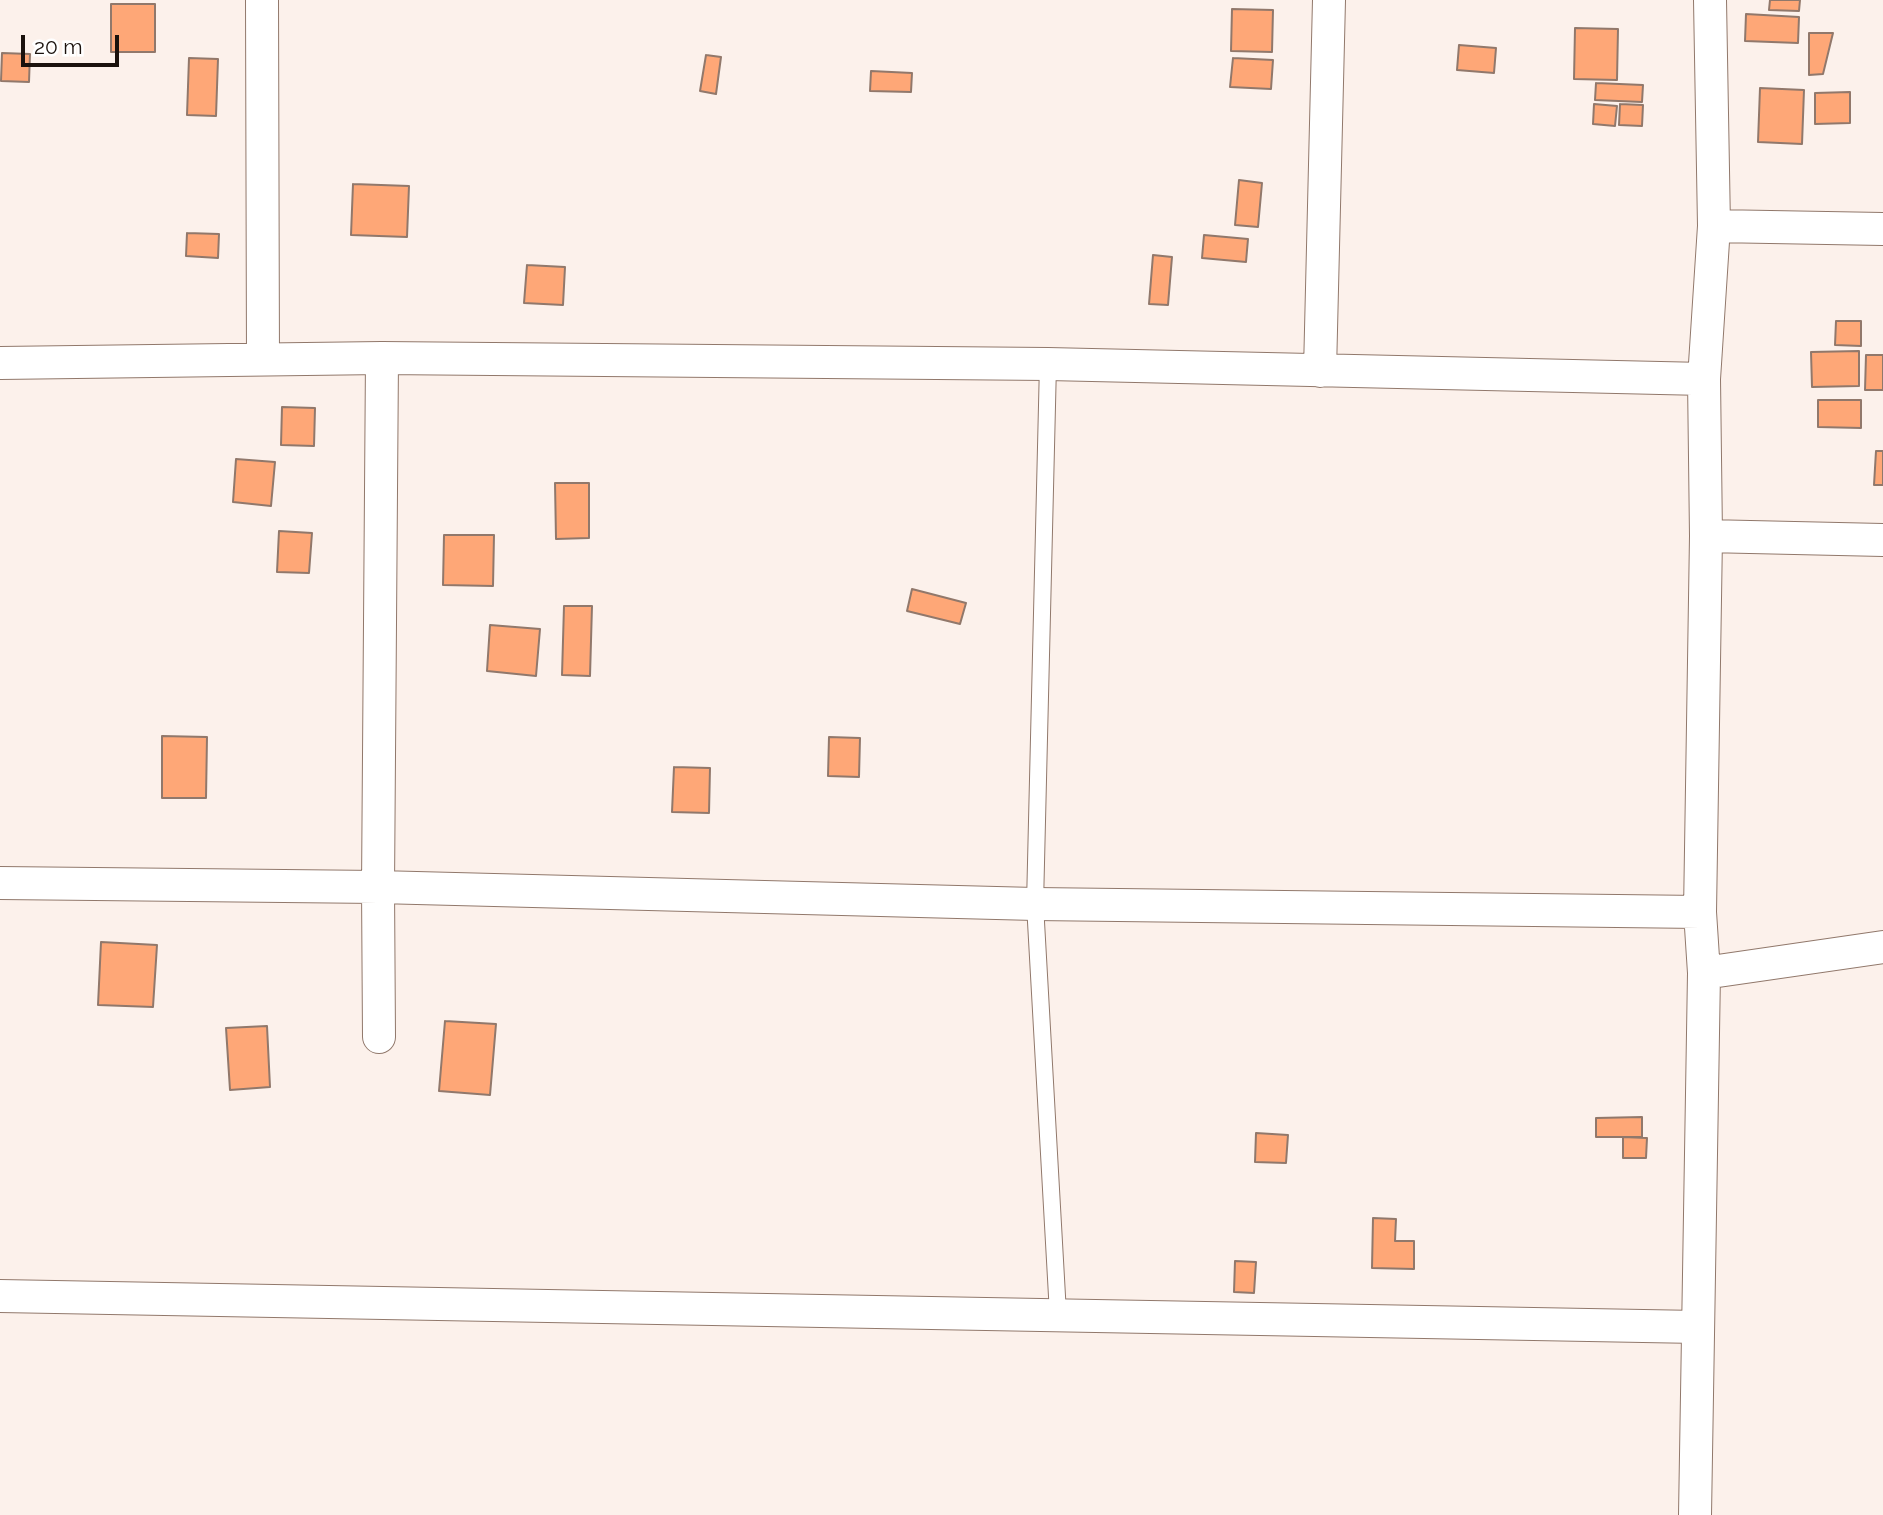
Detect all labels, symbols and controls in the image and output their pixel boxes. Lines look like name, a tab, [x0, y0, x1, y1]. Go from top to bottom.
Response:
scale bar	[24, 21, 122, 65]
text: 20 m	[34, 34, 82, 59]

